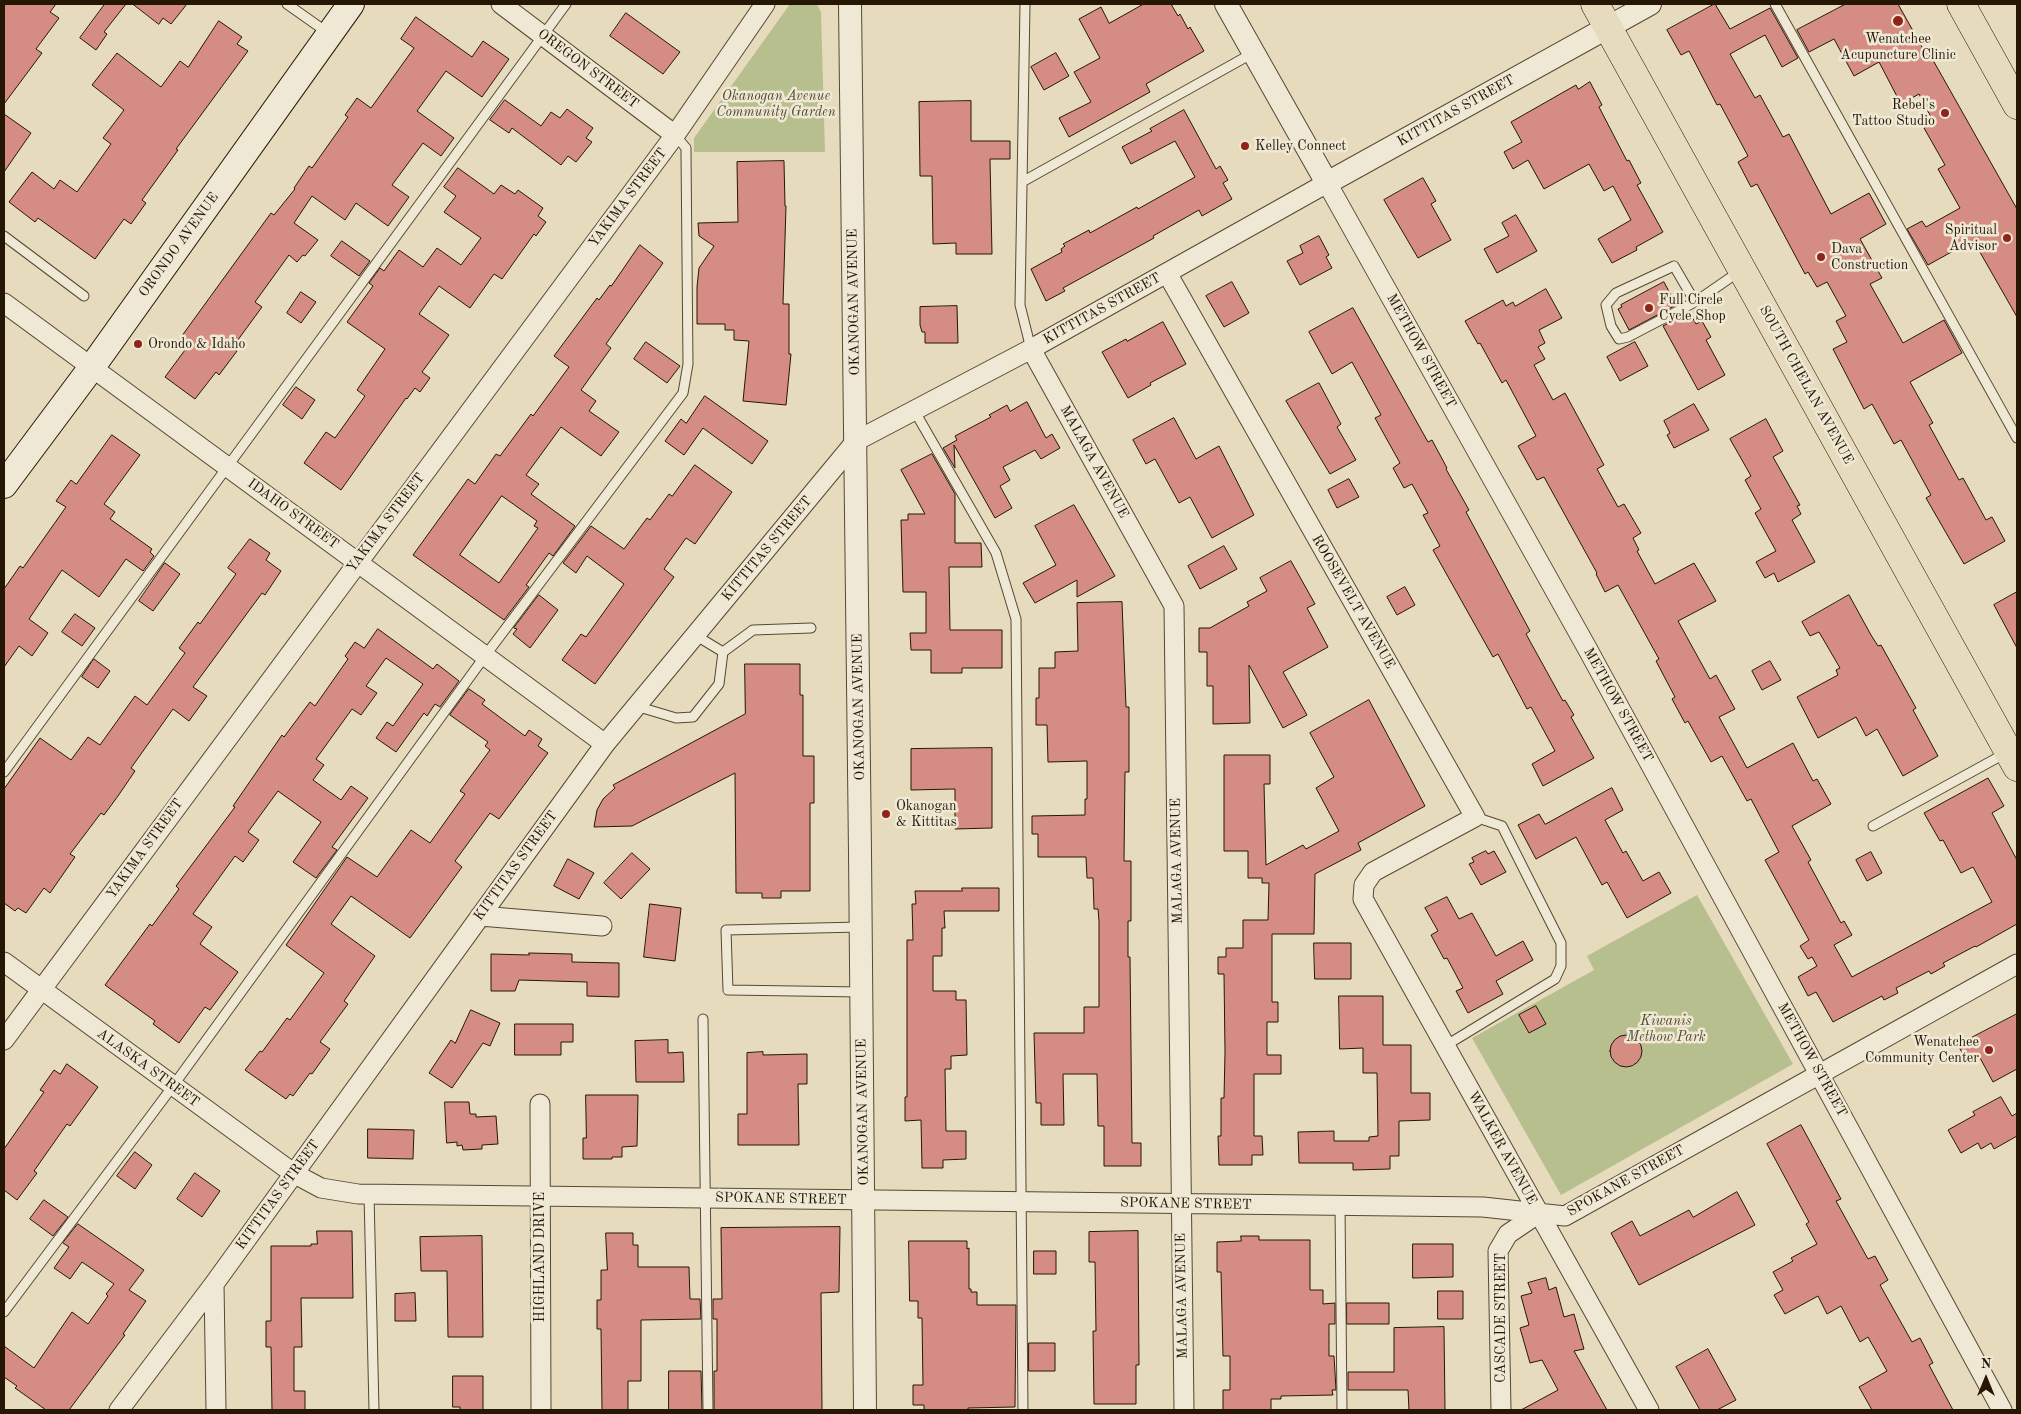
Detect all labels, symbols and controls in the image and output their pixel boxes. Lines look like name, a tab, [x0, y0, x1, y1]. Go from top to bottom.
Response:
marker: Wenatchee Acupuncture Clinic	[1891, 14, 1905, 28]
street label: OREGON STREET	[534, 26, 642, 112]
place label: Wenatchee Acupuncture Clinic	[1840, 31, 1956, 64]
street label: KITTITAS STREET	[1394, 72, 1518, 150]
park label: Okanogan Avenue Community Garden	[716, 88, 836, 120]
place label: Rebel's Tattoo Studio	[1852, 97, 1935, 130]
marker: Rebel's Tattoo Studio	[1939, 107, 1951, 119]
place label: Kelley Connect	[1255, 138, 1346, 154]
marker: Kelley Connect	[1239, 140, 1251, 152]
street label: YAKIMA STREET	[585, 145, 671, 251]
street label: ORONDO AVENUE	[135, 189, 223, 301]
place label: Spiritual Advisor	[1945, 222, 1997, 254]
street label: OKANOGAN AVENUE	[844, 228, 864, 376]
marker: Spiritual Advisor	[2001, 232, 2013, 244]
place label: Dava Construction	[1831, 241, 1908, 274]
marker: Dava Construction	[1815, 251, 1827, 263]
street label: KITTITAS STREET	[1040, 270, 1164, 348]
street label: METHOW STREET	[1383, 291, 1459, 411]
place label: Full Circle Cycle Shop	[1659, 292, 1726, 324]
marker: Full Circle Cycle Shop	[1643, 302, 1655, 314]
street label: SOUTH CHELAN AVENUE	[1755, 303, 1857, 467]
place label: Orondo & Idaho	[148, 336, 245, 352]
marker: Orondo & Idaho	[132, 338, 144, 350]
street label: MALAGA AVENUE	[1056, 403, 1132, 521]
street label: YAKIMA STREET	[343, 470, 429, 576]
street label: IDAHO STREET	[244, 475, 342, 553]
street label: KITTITAS STREET	[718, 493, 816, 605]
street label: ROOSEVELT AVENUE	[1308, 532, 1398, 672]
street label: OKANOGAN AVENUE	[849, 633, 869, 781]
street label: METHOW STREET	[1580, 645, 1656, 765]
street label: YAKIMA STREET	[103, 796, 187, 902]
place label: Okanogan & Kittitas	[896, 798, 957, 830]
street label: MALAGA AVENUE	[1167, 798, 1187, 924]
street label: KITTITAS STREET	[470, 808, 562, 924]
marker: Okanogan & Kittitas	[880, 808, 892, 820]
street label: METHOW STREET	[1774, 1000, 1850, 1120]
park label: Kiwanis Methow Park	[1626, 1013, 1706, 1046]
street label: ALASKA STREET	[93, 1025, 203, 1111]
place label: Wenatchee Community Center	[1865, 1034, 1979, 1066]
street label: OKANOGAN AVENUE	[853, 1038, 873, 1186]
marker: Wenatchee Community Center	[1983, 1044, 1995, 1056]
street label: WALKER AVENUE	[1464, 1088, 1540, 1208]
street label: KITTITAS STREET	[232, 1137, 324, 1253]
street label: SPOKANE STREET	[1564, 1142, 1688, 1220]
street label: SPOKANE STREET	[715, 1189, 847, 1209]
street label: HIGHLAND DRIVE	[532, 1192, 548, 1322]
street label: SPOKANE STREET	[1120, 1194, 1252, 1214]
street label: MALAGA AVENUE	[1172, 1233, 1192, 1359]
street label: CASCADE STREET	[1493, 1253, 1509, 1383]
north arrow	[1961, 1354, 2011, 1404]
text: N	[1981, 1357, 1991, 1371]

